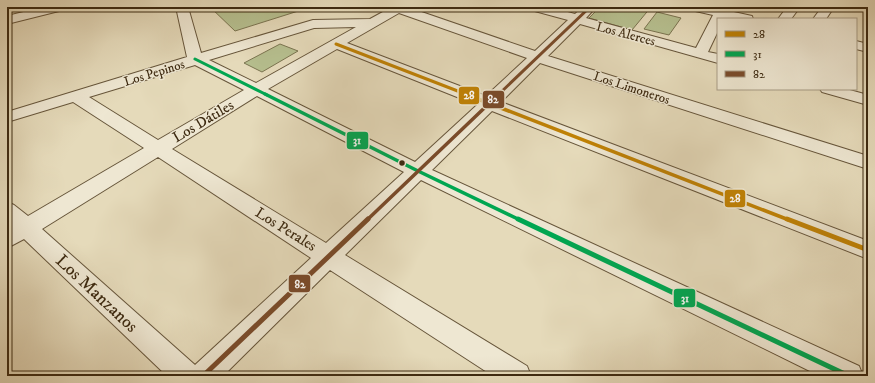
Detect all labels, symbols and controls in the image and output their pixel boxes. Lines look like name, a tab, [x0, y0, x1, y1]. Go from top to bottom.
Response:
street label: Los Alerces	[594, 18, 657, 50]
legend	[717, 18, 857, 90]
text: 28	[753, 27, 765, 42]
text: 31	[753, 47, 762, 62]
street label: Los Pepinos	[122, 56, 187, 90]
text: 82	[753, 67, 765, 82]
street label: Los Limoneros	[592, 68, 672, 108]
line badge: 28	[458, 86, 480, 105]
text: 28	[464, 89, 475, 103]
line badge: 82	[482, 90, 505, 109]
text: 82	[488, 93, 499, 107]
street label: Los Dátiles	[169, 96, 237, 147]
line badge: 31	[346, 131, 369, 150]
text: 31	[353, 134, 361, 148]
unlabelled marker	[397, 158, 407, 168]
line badge: 28	[724, 189, 746, 208]
text: 28	[730, 192, 741, 206]
street label: Los Perales	[252, 203, 320, 256]
street label: Los Manzanos	[51, 250, 142, 337]
line badge: 82	[288, 274, 311, 293]
text: 82	[295, 278, 306, 292]
line badge: 31	[673, 288, 696, 308]
text: 31	[681, 292, 689, 306]

